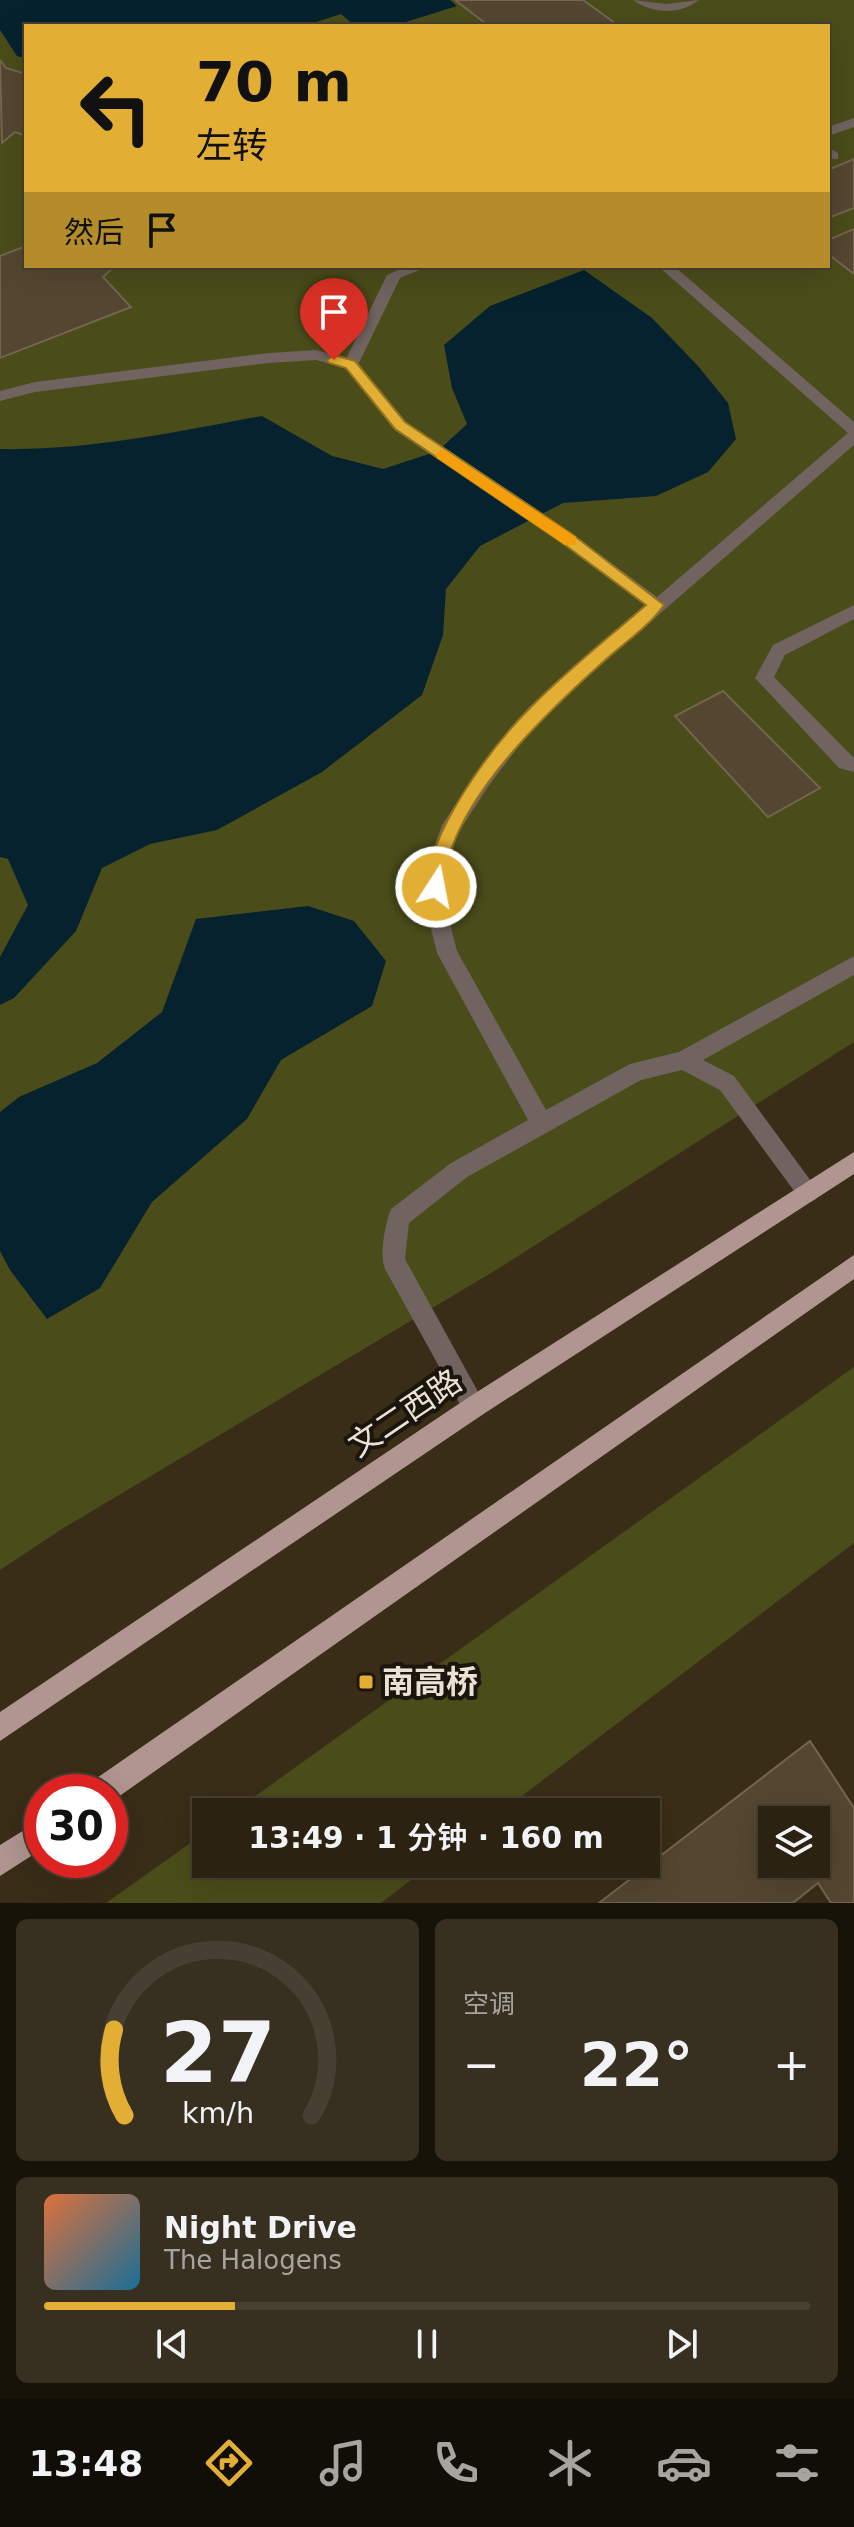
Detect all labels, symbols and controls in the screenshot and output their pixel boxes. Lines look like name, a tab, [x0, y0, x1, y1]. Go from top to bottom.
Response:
text: 70 m	[196, 49, 352, 114]
icon: left	[64, 56, 168, 160]
text: 左转	[196, 125, 268, 166]
icon: arrive	[140, 208, 184, 252]
text: 然后	[64, 215, 124, 250]
pin	[300, 278, 368, 360]
icon: arrive	[312, 290, 356, 334]
position arrow	[394, 845, 478, 929]
street label: 文二西路	[341, 1361, 469, 1465]
place label: 南高桥	[382, 1663, 478, 1701]
marker: 南高桥	[357, 1673, 375, 1691]
speed limit sign: 30	[24, 1774, 128, 1878]
map controls	[758, 1806, 830, 1878]
button: layers	[758, 1806, 830, 1878]
text: 13:49 · 1 分钟 · 160 m	[248, 1820, 604, 1855]
text: 空调	[463, 1989, 515, 2019]
text: 27	[160, 2005, 275, 2102]
text: 22°	[580, 2030, 693, 2100]
text: −	[463, 2039, 500, 2090]
text: +	[773, 2039, 810, 2090]
text: km/h	[181, 2096, 254, 2130]
text: Night Drive	[164, 2210, 357, 2245]
text: The Halogens	[164, 2245, 342, 2275]
icon: previous	[150, 2322, 194, 2366]
icon: pause	[405, 2322, 449, 2366]
icon: next	[660, 2322, 704, 2366]
icon: directions	[201, 2435, 257, 2491]
icon: music	[315, 2435, 371, 2491]
icon: phone	[428, 2435, 484, 2491]
icon: climate	[542, 2435, 598, 2491]
icon: car	[656, 2435, 712, 2491]
icon: filters	[769, 2435, 825, 2491]
text: 13:48	[29, 2443, 143, 2484]

